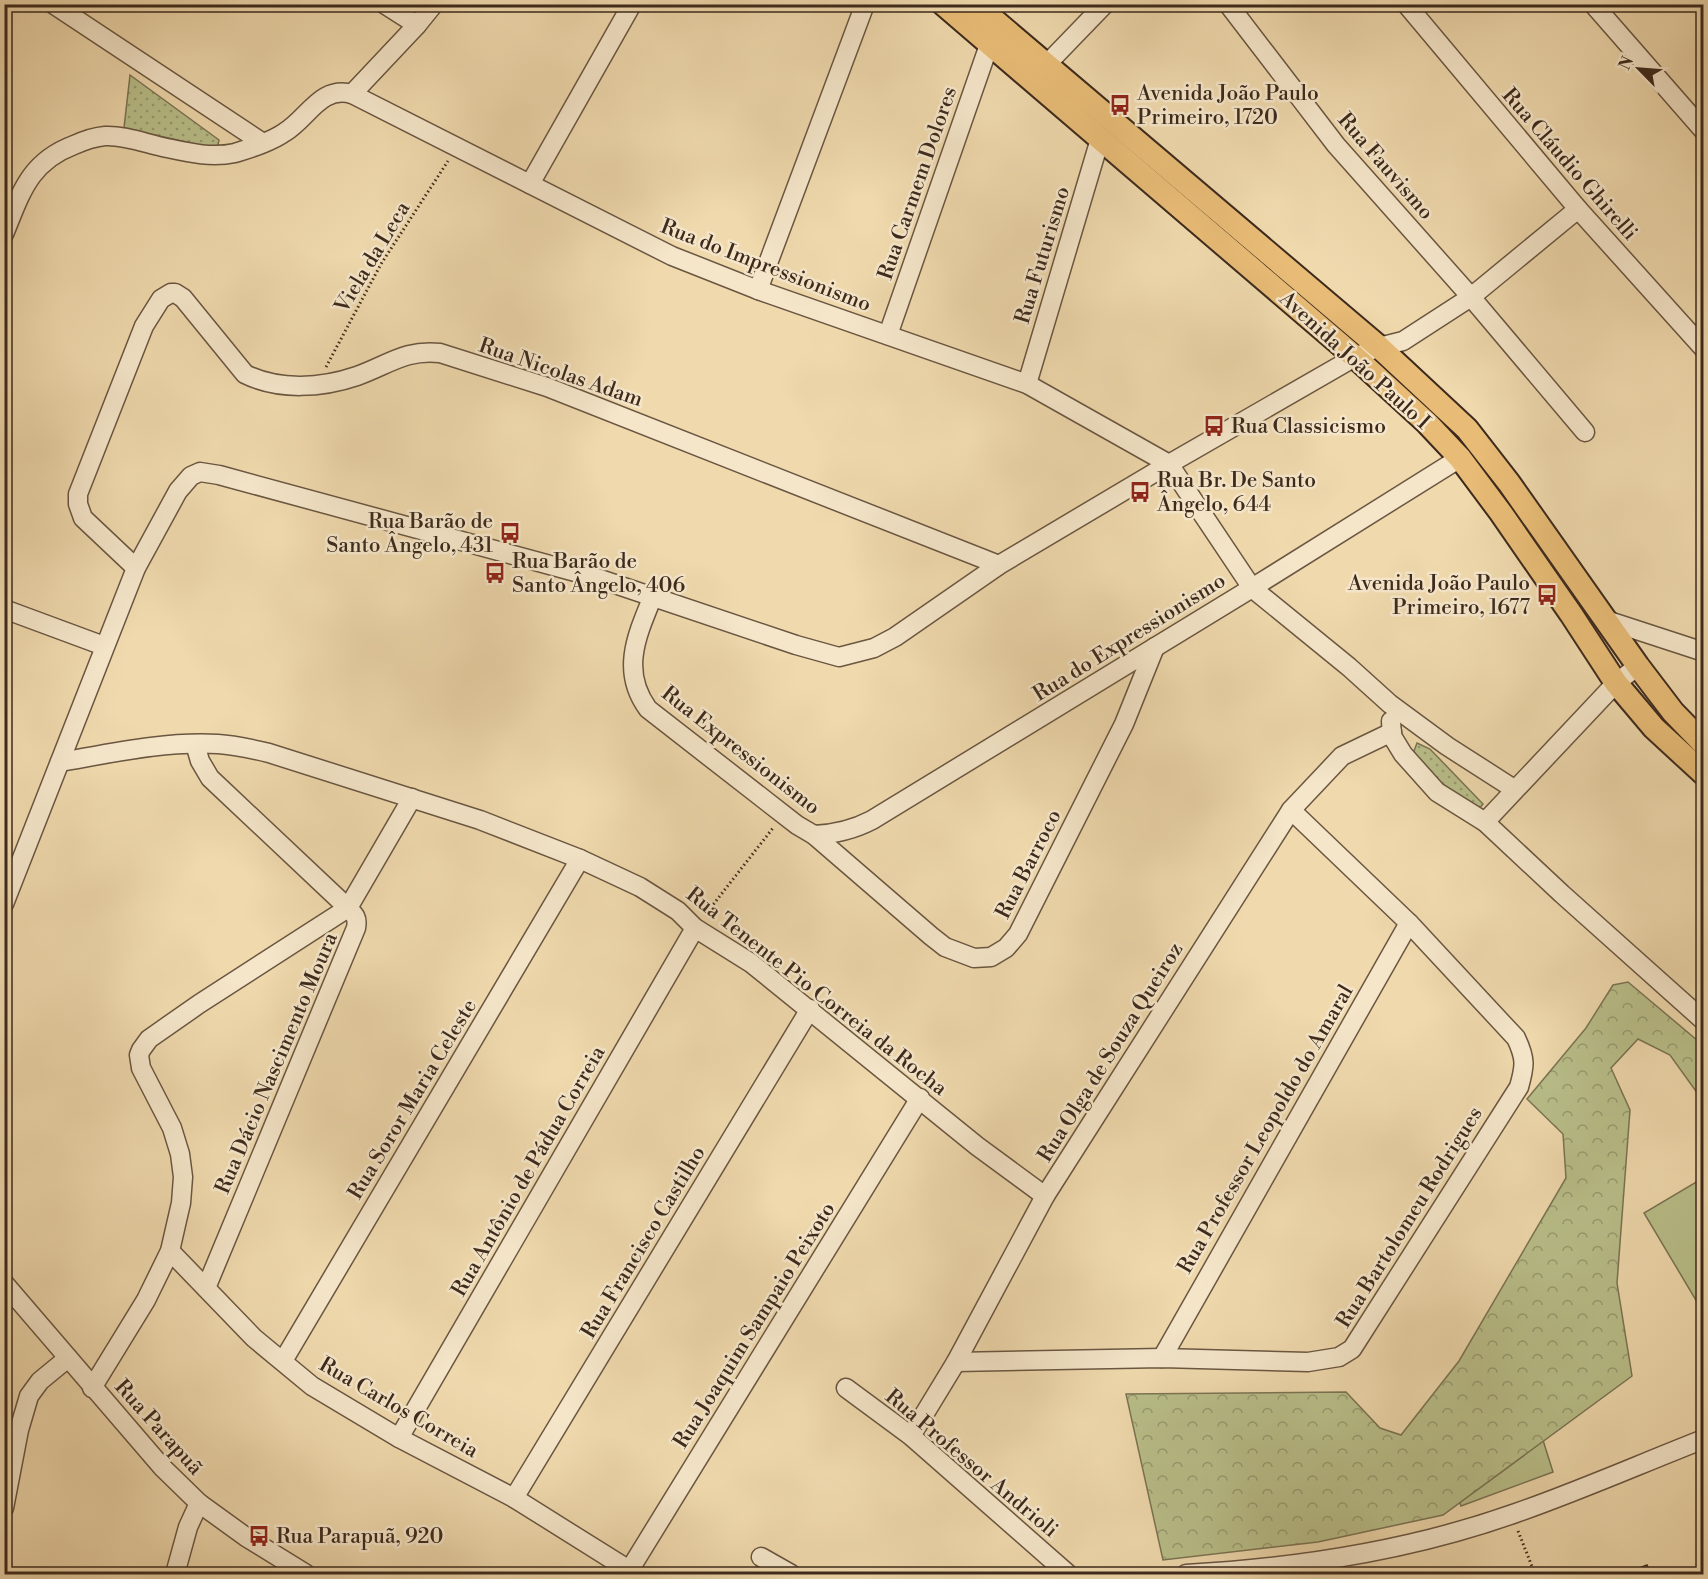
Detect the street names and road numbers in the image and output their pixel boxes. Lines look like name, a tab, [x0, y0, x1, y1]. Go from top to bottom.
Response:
street label: Rua Carmem Dolores	[873, 83, 963, 283]
street label: Rua Cláudio Ghirelli	[1496, 83, 1643, 246]
street label: Rua Fauvismo	[1332, 108, 1439, 225]
street label: Rua Futurismo	[1010, 183, 1076, 327]
street label: Viela da Leca	[329, 197, 416, 319]
street label: Rua do Impressionismo	[657, 214, 875, 318]
street label: Avenida João Paulo I	[1273, 285, 1435, 435]
street label: Rua Nicolas Adam	[475, 333, 646, 413]
street label: Rua do Expressionismo	[1028, 568, 1231, 708]
street label: Rua Expressionismo	[656, 681, 825, 821]
street label: Rua Barroco	[990, 805, 1068, 924]
street label: Rua Tenente Pio Correia da Rocha	[681, 882, 952, 1102]
street label: Rua Dácio Nascimento Moura	[210, 928, 344, 1198]
street label: Rua Olga de Souza Queiroz	[1032, 938, 1189, 1167]
street label: Rua Professor Leopoldo do Amaral	[1172, 980, 1359, 1279]
street label: Rua Soror Maria Celeste	[343, 995, 483, 1204]
street label: Rua Antônio de Pádua Correia	[446, 1041, 612, 1302]
street label: Rua Bartolomeu Rodrigues	[1331, 1102, 1489, 1333]
street label: Rua Francisco Castilho	[576, 1142, 712, 1343]
street label: Rua Joaquim Sampaio Peixoto	[668, 1198, 842, 1454]
street label: Rua Carlos Correia	[314, 1352, 483, 1464]
street label: Rua Parapuã	[109, 1374, 208, 1481]
street label: Rua Professor Andrioli	[880, 1384, 1063, 1544]

